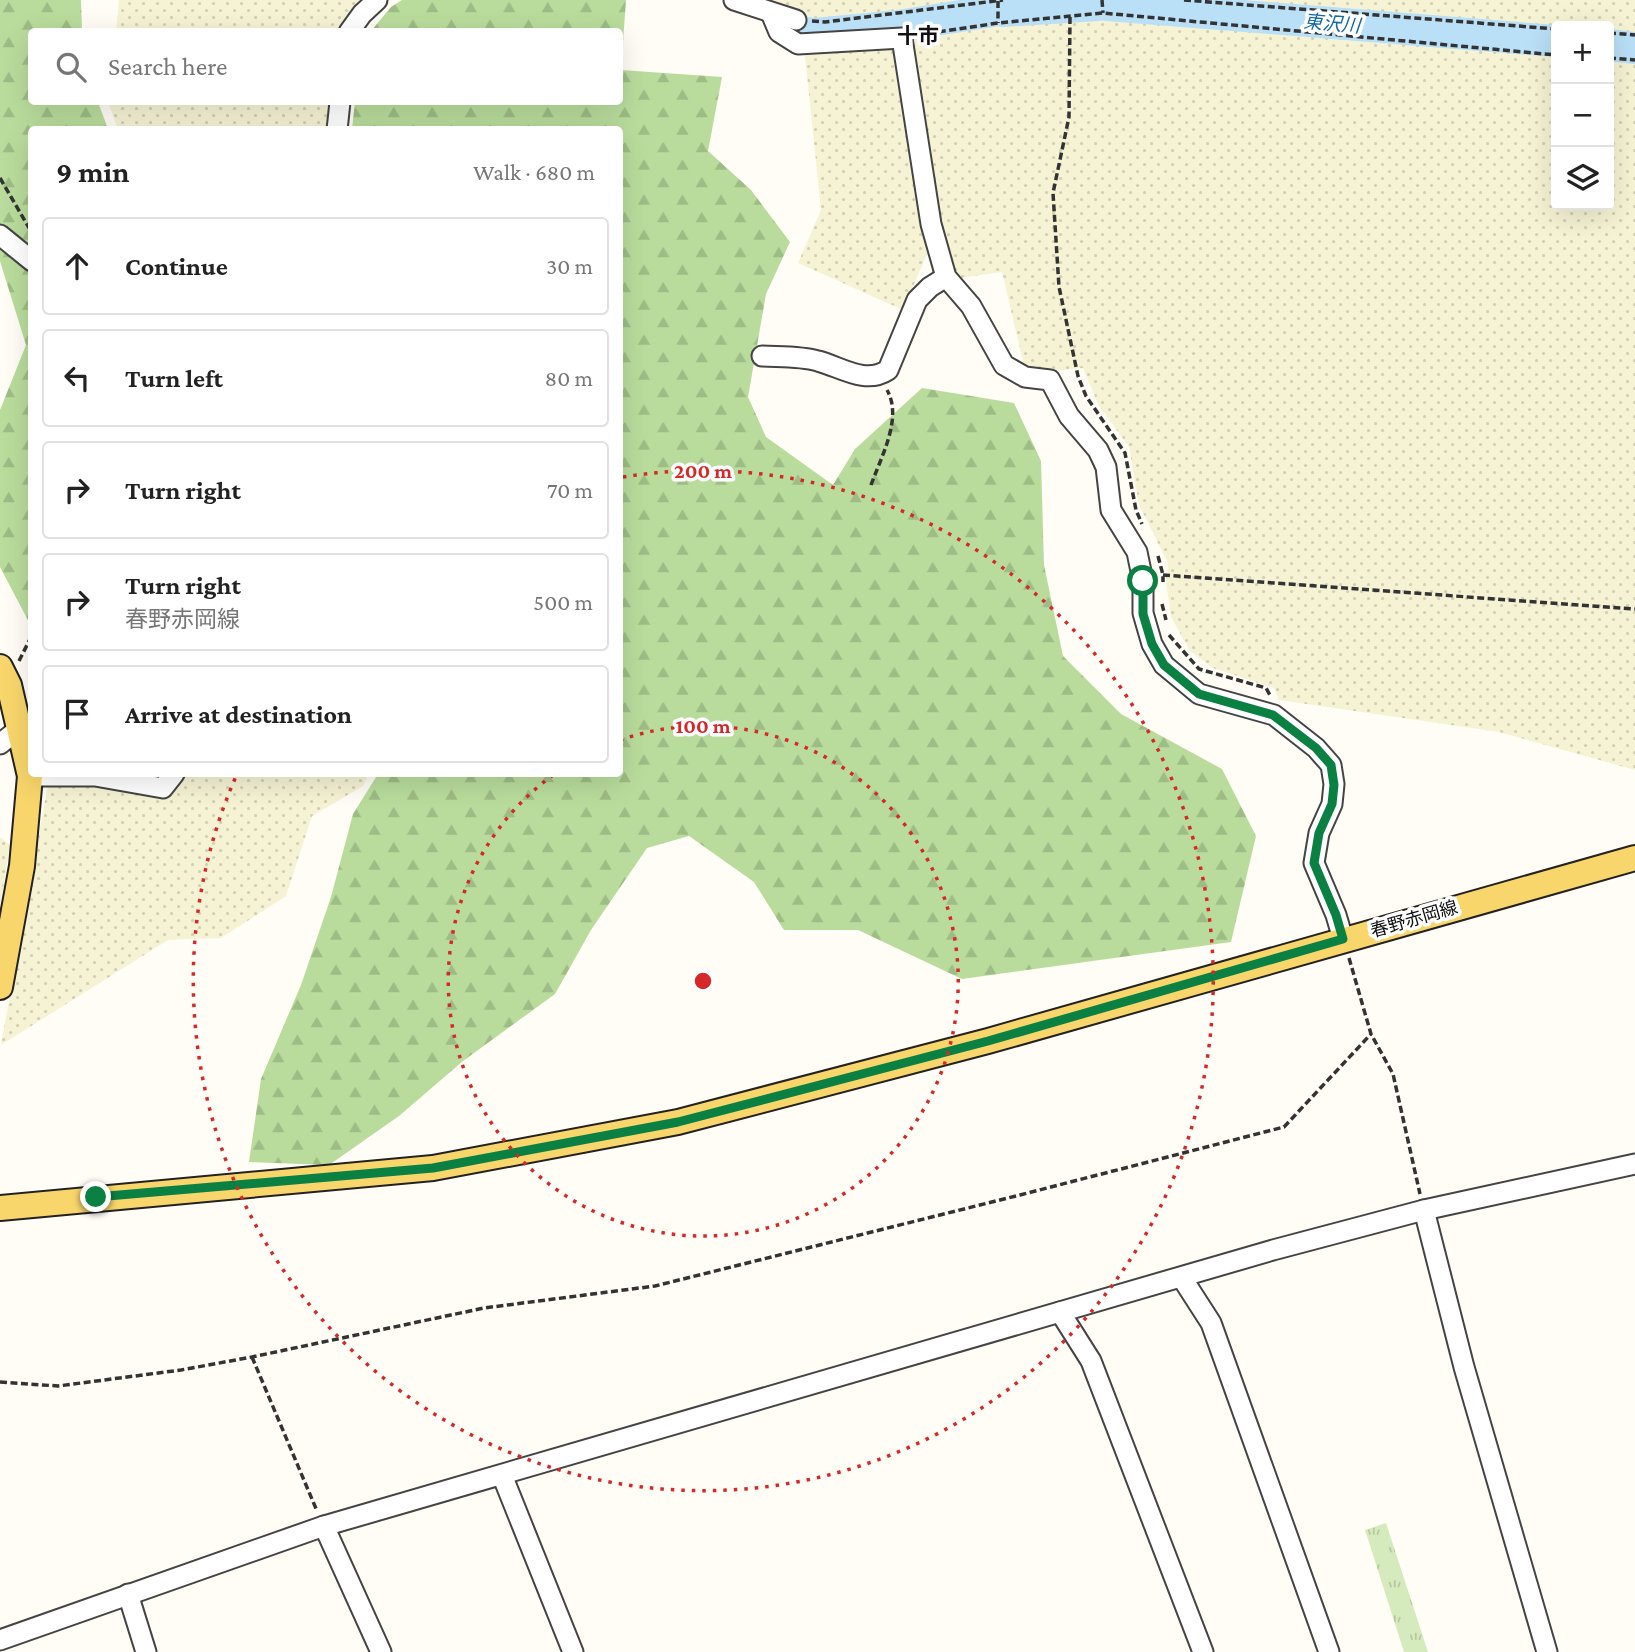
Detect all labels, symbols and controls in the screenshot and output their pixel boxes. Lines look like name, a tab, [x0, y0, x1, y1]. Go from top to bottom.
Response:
water label: 東沢川	[1303, 11, 1363, 37]
map controls	[1551, 21, 1614, 210]
button: +	[1551, 21, 1614, 84]
district label: 十市	[897, 24, 939, 48]
search box	[28, 28, 623, 105]
icon: search	[52, 48, 90, 86]
text: Search here	[108, 52, 227, 81]
button: −	[1551, 84, 1614, 147]
button: layers	[1551, 147, 1614, 210]
text: 9 min	[56, 155, 129, 188]
text: Walk · 680 m	[473, 159, 595, 185]
icon: ahead	[58, 247, 96, 285]
text: Continue	[125, 252, 228, 281]
text: 30 m	[546, 253, 593, 279]
icon: left	[58, 359, 96, 397]
text: Turn left	[125, 364, 223, 393]
text: 80 m	[545, 365, 593, 391]
text: 200 m	[674, 459, 732, 483]
icon: right	[58, 471, 96, 509]
text: Turn right	[125, 476, 241, 505]
text: 70 m	[547, 477, 593, 503]
route start	[1127, 565, 1158, 596]
text: Turn right	[125, 571, 241, 600]
icon: right	[58, 583, 96, 621]
text: 500 m	[533, 589, 593, 615]
text: 春野赤岡線	[125, 606, 240, 632]
icon: arrive	[58, 695, 96, 733]
text: Arrive at destination	[125, 700, 352, 729]
text: 100 m	[675, 714, 731, 738]
street label: 春野赤岡線	[1368, 897, 1460, 941]
centre of rings	[691, 969, 715, 993]
route end	[80, 1181, 111, 1212]

